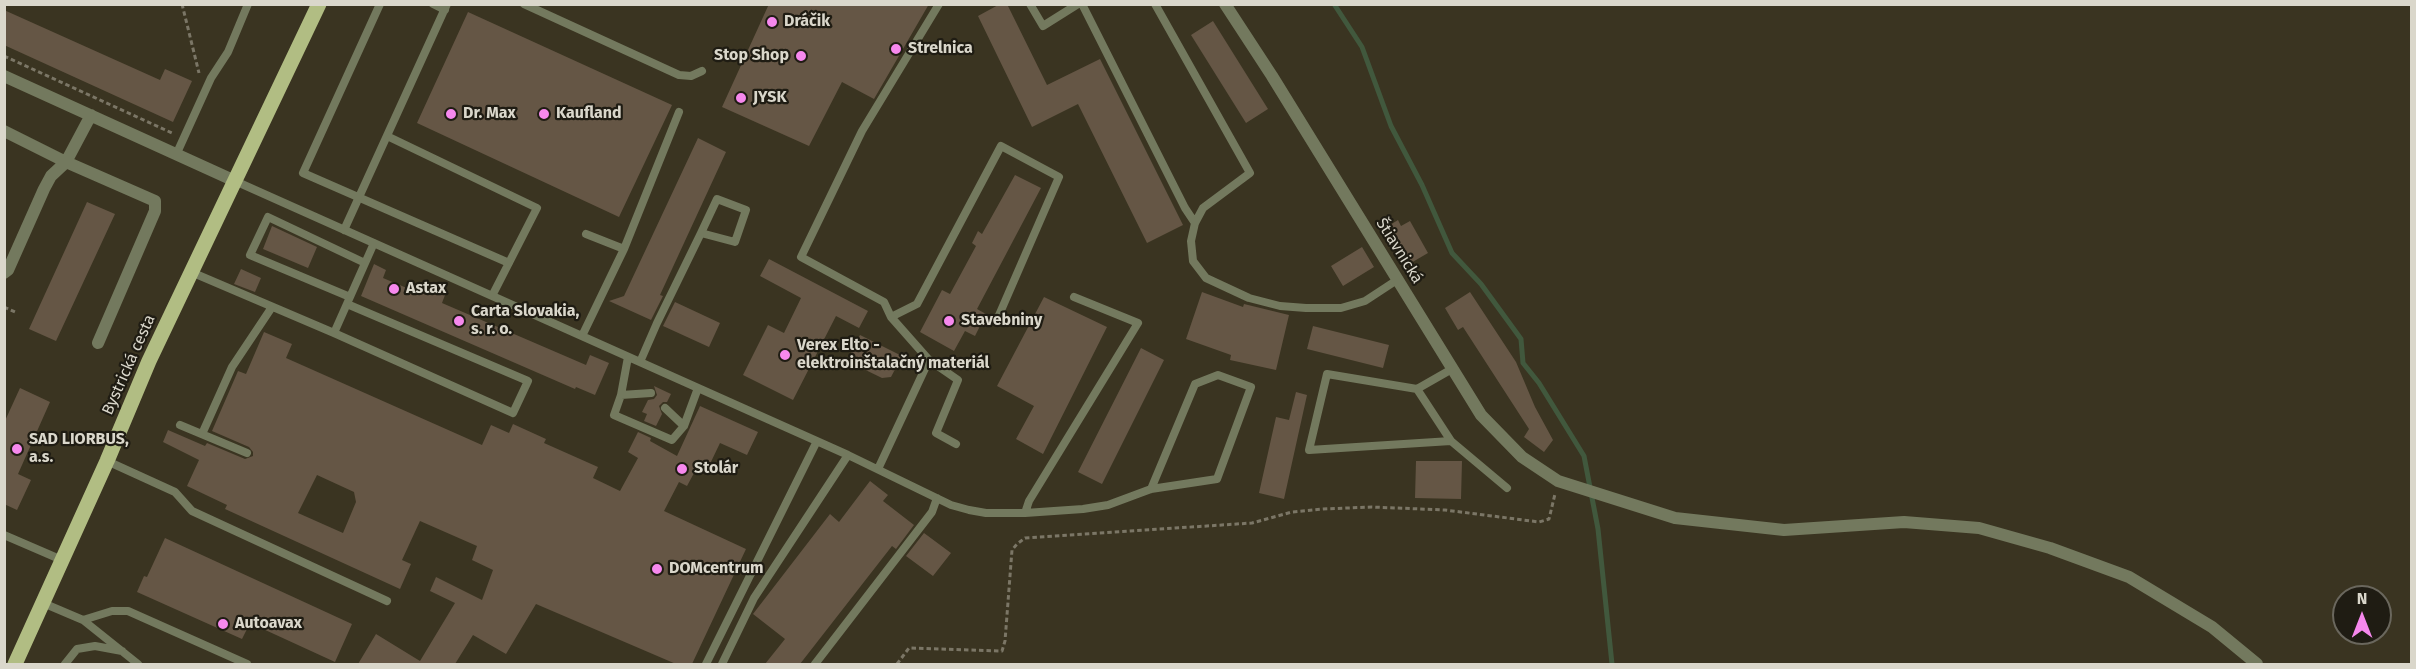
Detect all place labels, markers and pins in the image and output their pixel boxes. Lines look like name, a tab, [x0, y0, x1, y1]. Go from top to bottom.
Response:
place label: Dráčik	[784, 12, 830, 32]
marker: Dráčik	[765, 15, 779, 29]
place label: Strelnica	[908, 39, 973, 59]
marker: Strelnica	[889, 42, 903, 56]
place label: Stop Shop	[714, 46, 789, 66]
marker: Stop Shop	[794, 49, 808, 63]
place label: JYSK	[753, 88, 787, 108]
marker: JYSK	[734, 91, 748, 105]
place label: Dr. Max	[463, 104, 516, 124]
place label: Kaufland	[556, 104, 622, 124]
marker: Dr. Max	[444, 107, 458, 121]
marker: Kaufland	[537, 107, 551, 121]
place label: Astax	[406, 279, 446, 299]
marker: Astax	[387, 282, 401, 296]
place label: Carta Slovakia, s. r. o.	[471, 302, 579, 340]
place label: Stavebniny	[961, 311, 1042, 331]
marker: Carta Slovakia, s. r. o.	[452, 314, 466, 328]
marker: Stavebniny	[942, 314, 956, 328]
place label: Verex Elto - elektroinštalačný materiál	[797, 336, 989, 374]
marker: Verex Elto - elektroinštalačný materiál	[778, 348, 792, 362]
place label: SAD LIORBUS, a.s.	[29, 430, 129, 468]
marker: SAD LIORBUS, a.s.	[10, 442, 24, 456]
place label: Stolár	[694, 459, 738, 479]
marker: Stolár	[675, 462, 689, 476]
place label: DOMcentrum	[669, 559, 764, 579]
marker: DOMcentrum	[650, 562, 664, 576]
place label: Autoavax	[235, 614, 302, 634]
marker: Autoavax	[216, 617, 230, 631]

